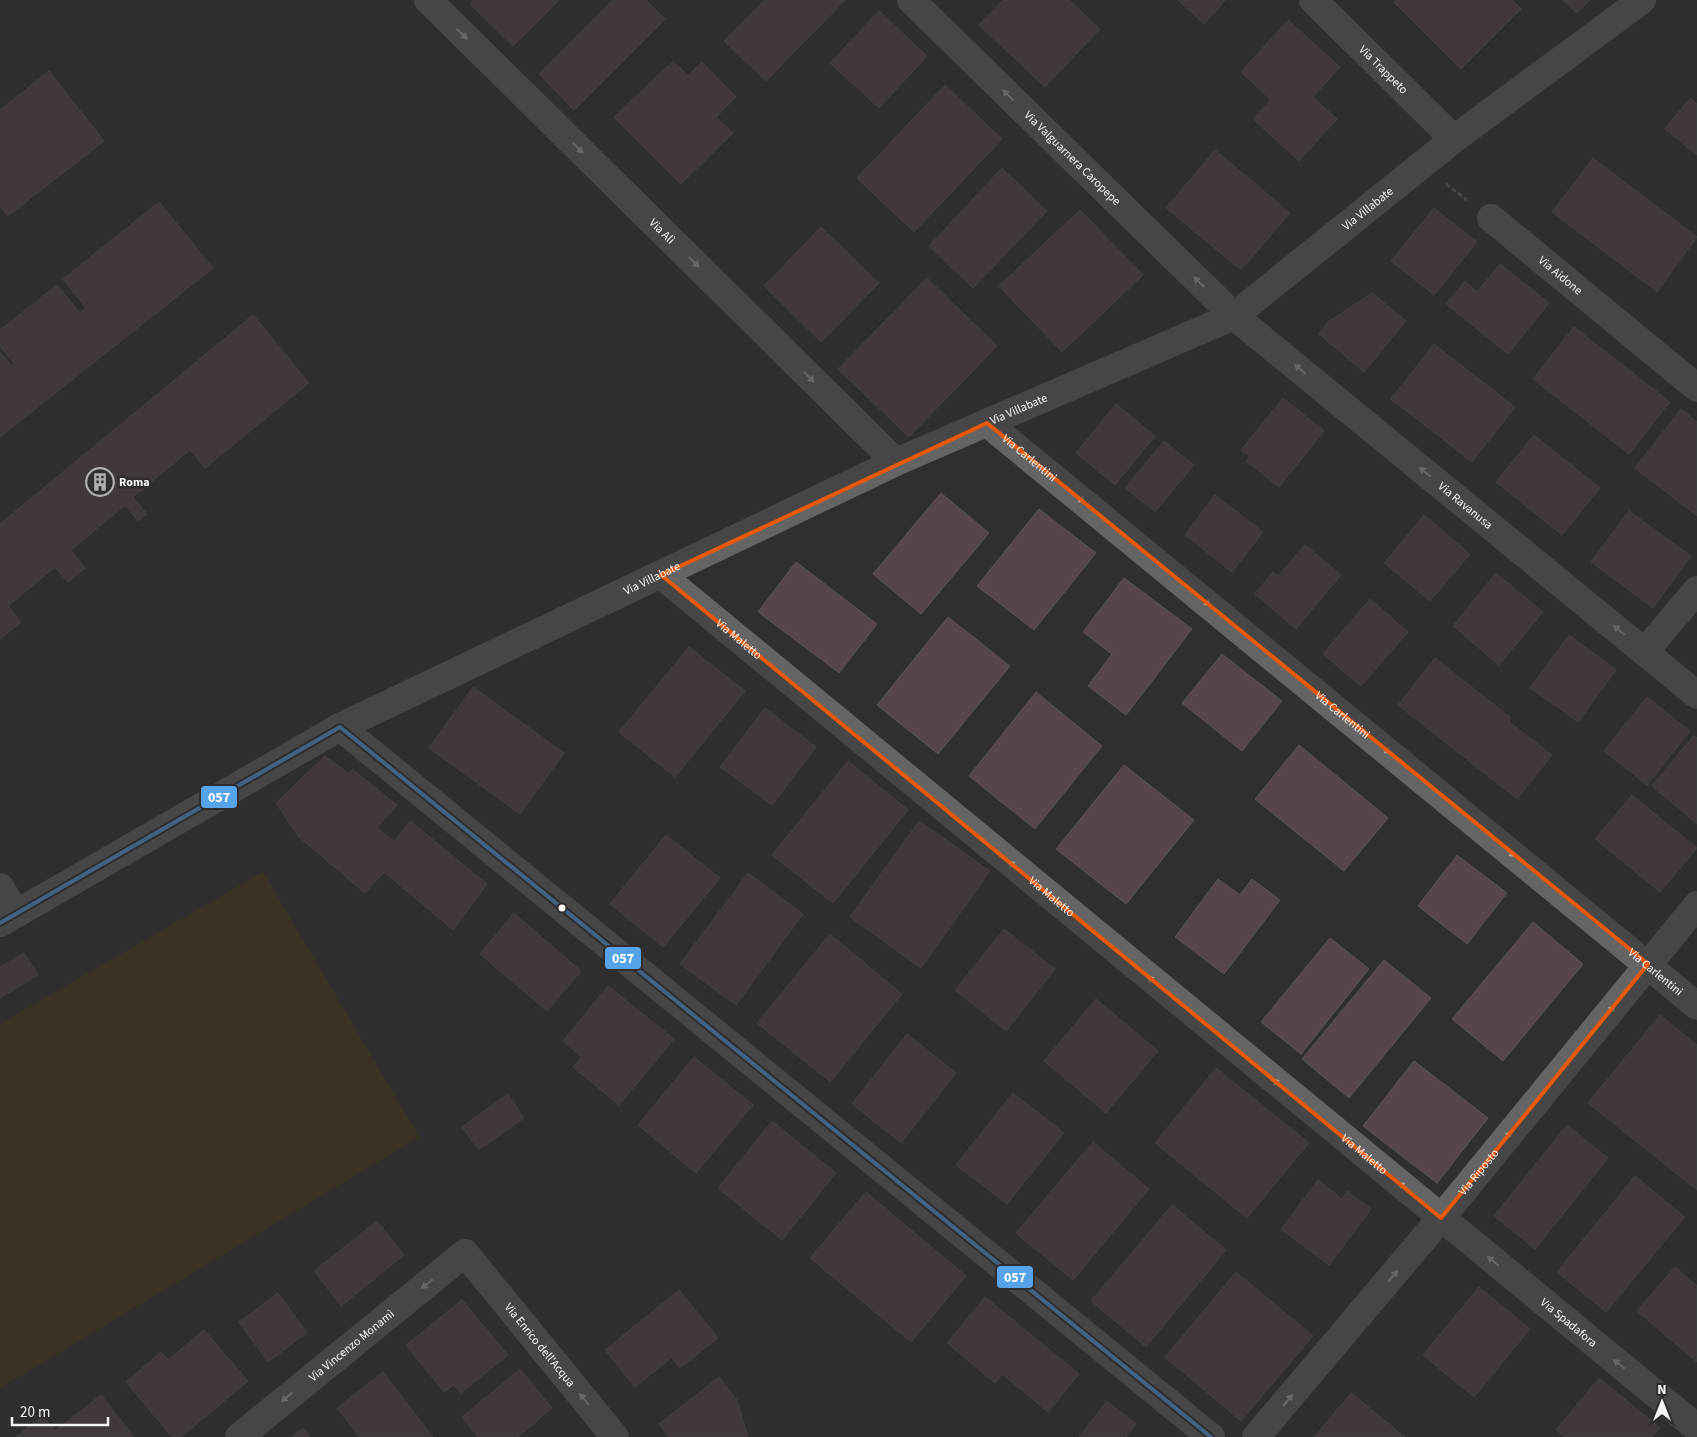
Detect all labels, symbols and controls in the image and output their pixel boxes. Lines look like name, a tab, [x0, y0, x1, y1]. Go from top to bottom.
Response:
one-way arrow	[456, 28, 468, 40]
street label: Via Trappeto	[1355, 41, 1412, 98]
one-way arrow	[1002, 89, 1014, 101]
street label: Via Valguarnera Caropepe	[1020, 107, 1125, 209]
one-way arrow	[572, 142, 584, 154]
street label: Via Villabate	[1338, 183, 1397, 234]
street label: Via Alì	[645, 214, 679, 248]
street label: Via Aidone	[1535, 252, 1586, 299]
one-way arrow	[687, 256, 699, 268]
one-way arrow	[1194, 276, 1206, 288]
one-way arrow	[1294, 363, 1306, 375]
one-way arrow	[803, 370, 815, 382]
street label: Via Villabate	[987, 389, 1050, 429]
street label: Via Carlentini	[998, 430, 1061, 486]
one-way arrow	[1419, 466, 1432, 477]
building icon: Roma	[85, 467, 115, 497]
place label: Roma	[119, 474, 150, 491]
street label: Via Ravanusa	[1435, 478, 1496, 533]
one-way arrow	[1072, 493, 1085, 504]
street label: Via Villabate	[621, 557, 683, 599]
one-way arrow	[1198, 596, 1211, 607]
street label: Via Maletto	[712, 615, 766, 663]
one-way arrow	[1613, 625, 1626, 636]
street label: Via Carlentini	[1311, 687, 1374, 743]
one-way arrow	[1378, 743, 1391, 754]
line badge: 057	[200, 785, 238, 809]
text: 057	[208, 788, 230, 808]
one-way arrow	[1504, 846, 1517, 857]
one-way arrow	[1008, 861, 1021, 872]
street label: Via Maletto	[1025, 872, 1078, 921]
unlabelled marker	[557, 903, 567, 913]
street label: Via Carlentini	[1624, 944, 1687, 1000]
line badge: 057	[604, 946, 642, 970]
text: 057	[612, 949, 634, 969]
one-way arrow	[1146, 975, 1159, 986]
one-way arrow	[1605, 1005, 1616, 1018]
one-way arrow	[1272, 1079, 1284, 1090]
street label: Via Maletto	[1337, 1130, 1391, 1178]
one-way arrow	[1502, 1131, 1513, 1144]
street label: Via Riposto	[1454, 1145, 1503, 1199]
one-way arrow	[1397, 1182, 1410, 1193]
one-way arrow	[1487, 1255, 1500, 1266]
line badge: 057	[996, 1265, 1034, 1289]
text: 057	[1004, 1268, 1026, 1288]
one-way arrow	[1387, 1269, 1398, 1282]
one-way arrow	[421, 1278, 434, 1289]
street label: Via Spadafora	[1537, 1294, 1601, 1351]
street label: Via Enrico dell'Acqua	[501, 1299, 579, 1391]
street label: Via Vincenzo Monamì	[305, 1305, 398, 1385]
one-way arrow	[1612, 1358, 1625, 1369]
north arrow	[1637, 1377, 1687, 1427]
text: N	[1657, 1380, 1667, 1400]
one-way arrow	[281, 1392, 294, 1403]
one-way arrow	[578, 1393, 589, 1406]
scale bar	[12, 1394, 109, 1426]
one-way arrow	[1282, 1394, 1294, 1406]
text: 20 m	[20, 1402, 50, 1423]

